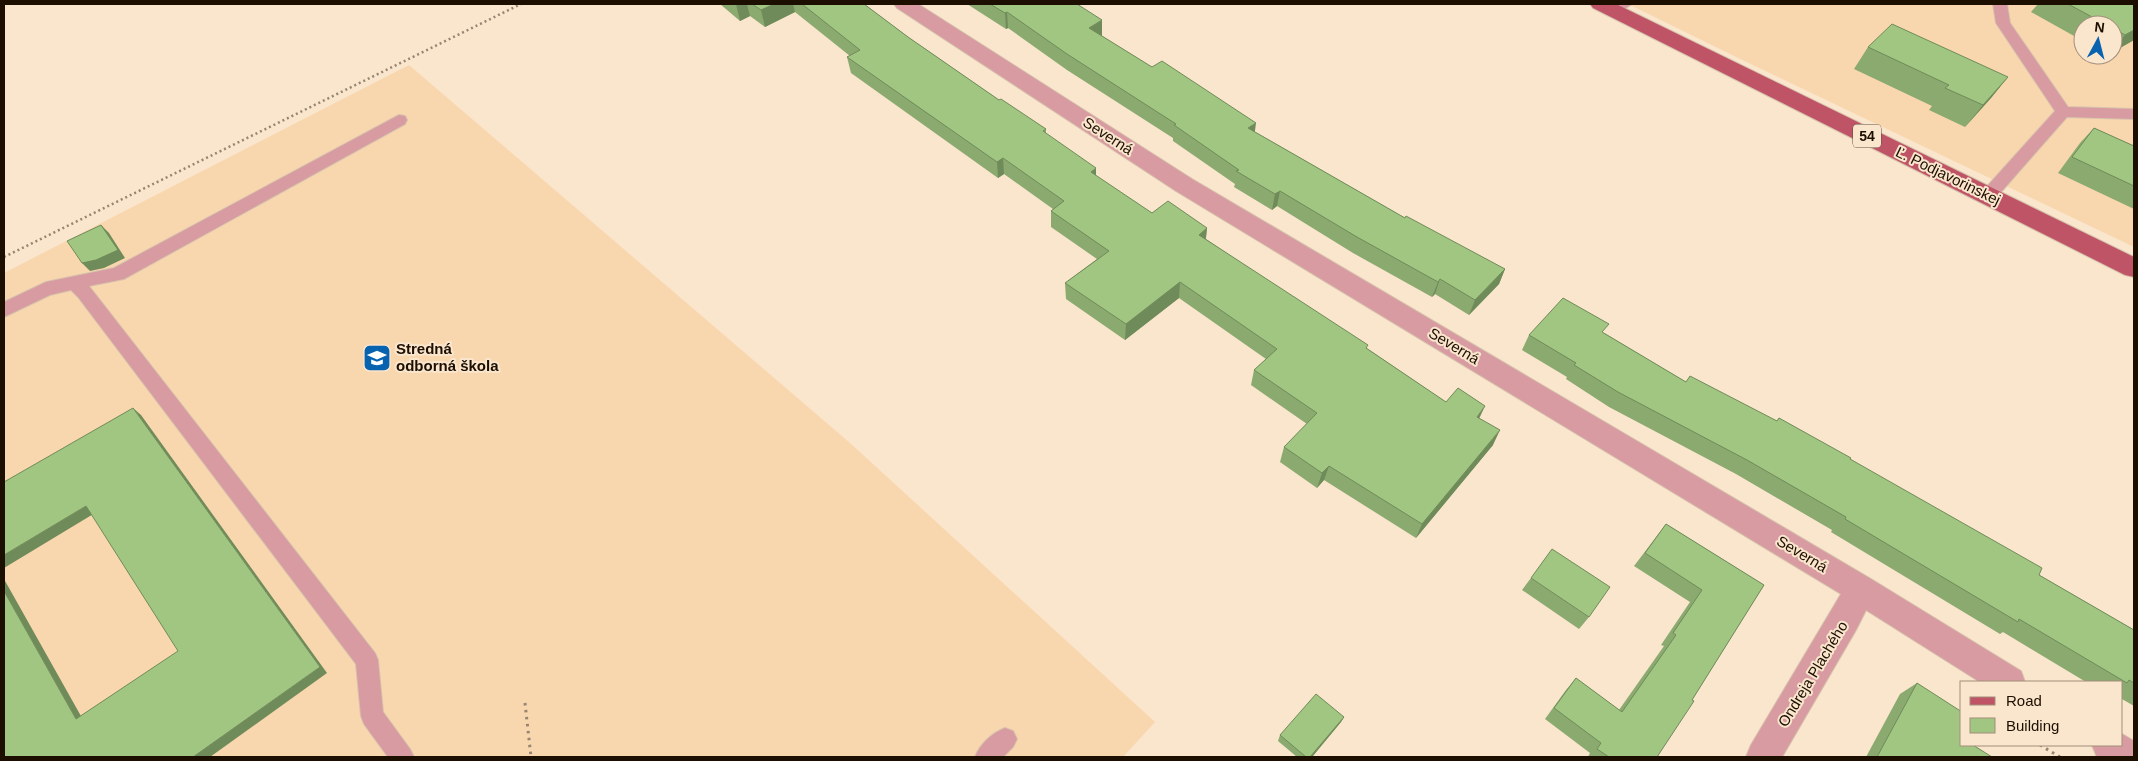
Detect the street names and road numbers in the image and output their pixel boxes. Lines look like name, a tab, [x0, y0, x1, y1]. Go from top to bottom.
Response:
street label: Severná	[1080, 113, 1137, 158]
road number: 54	[1853, 124, 1881, 148]
street label: Ľ. Podjavorinskej	[1893, 143, 2003, 208]
street label: Severná	[1426, 324, 1483, 368]
street label: Severná	[1774, 532, 1831, 576]
street label: Ondreja Plachého	[1774, 618, 1851, 730]

